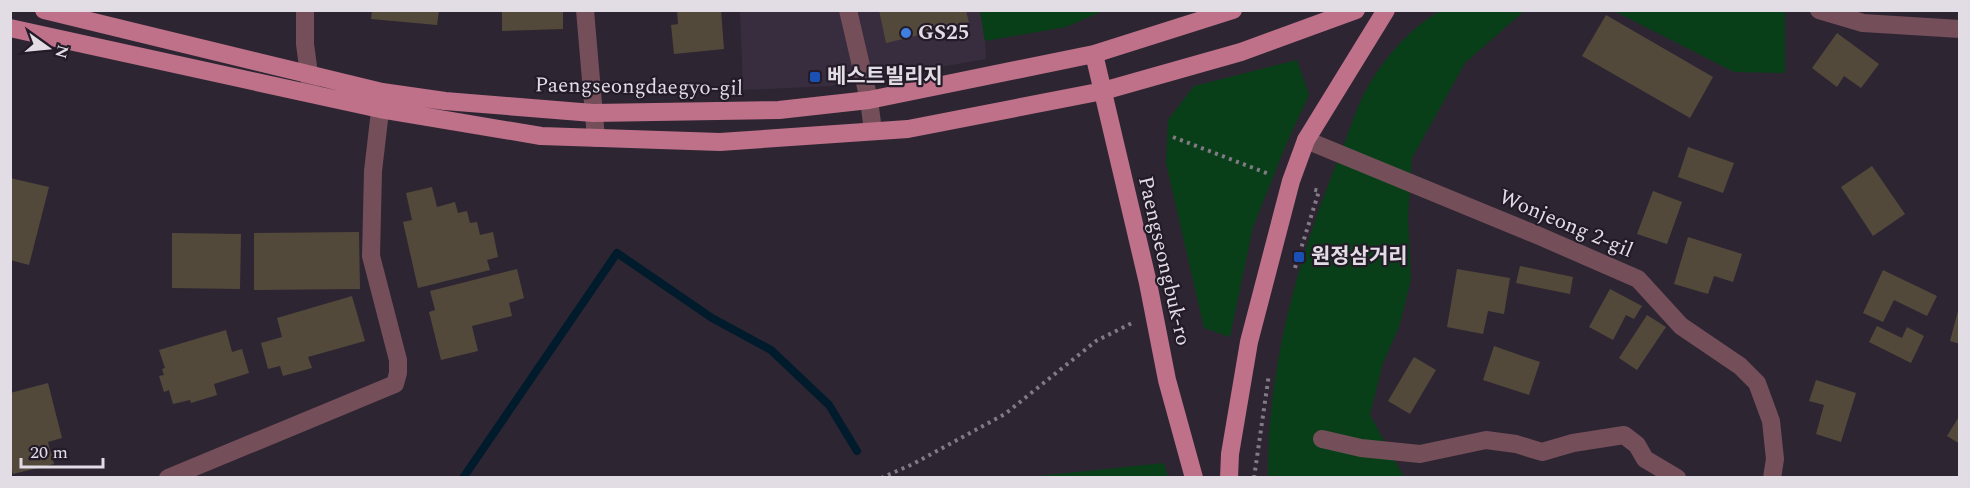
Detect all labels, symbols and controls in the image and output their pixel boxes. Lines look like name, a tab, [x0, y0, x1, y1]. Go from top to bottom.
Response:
place label: GS25	[918, 17, 969, 49]
north arrow	[18, 18, 78, 78]
marker: GS25	[899, 26, 913, 40]
text: N	[48, 42, 75, 61]
place label: 베스트빌리지	[827, 61, 943, 93]
street label: Paengseongdaegyo-gil	[535, 69, 743, 105]
marker: 베스트빌리지	[808, 70, 822, 84]
street label: Paengseongbuk-ro	[1129, 173, 1199, 349]
street label: Wonjeong 2-gil	[1494, 181, 1638, 267]
place label: 원정삼거리	[1311, 241, 1408, 273]
marker: 원정삼거리	[1292, 250, 1306, 264]
scale bar	[21, 431, 104, 469]
text: 20 m	[30, 439, 68, 466]

